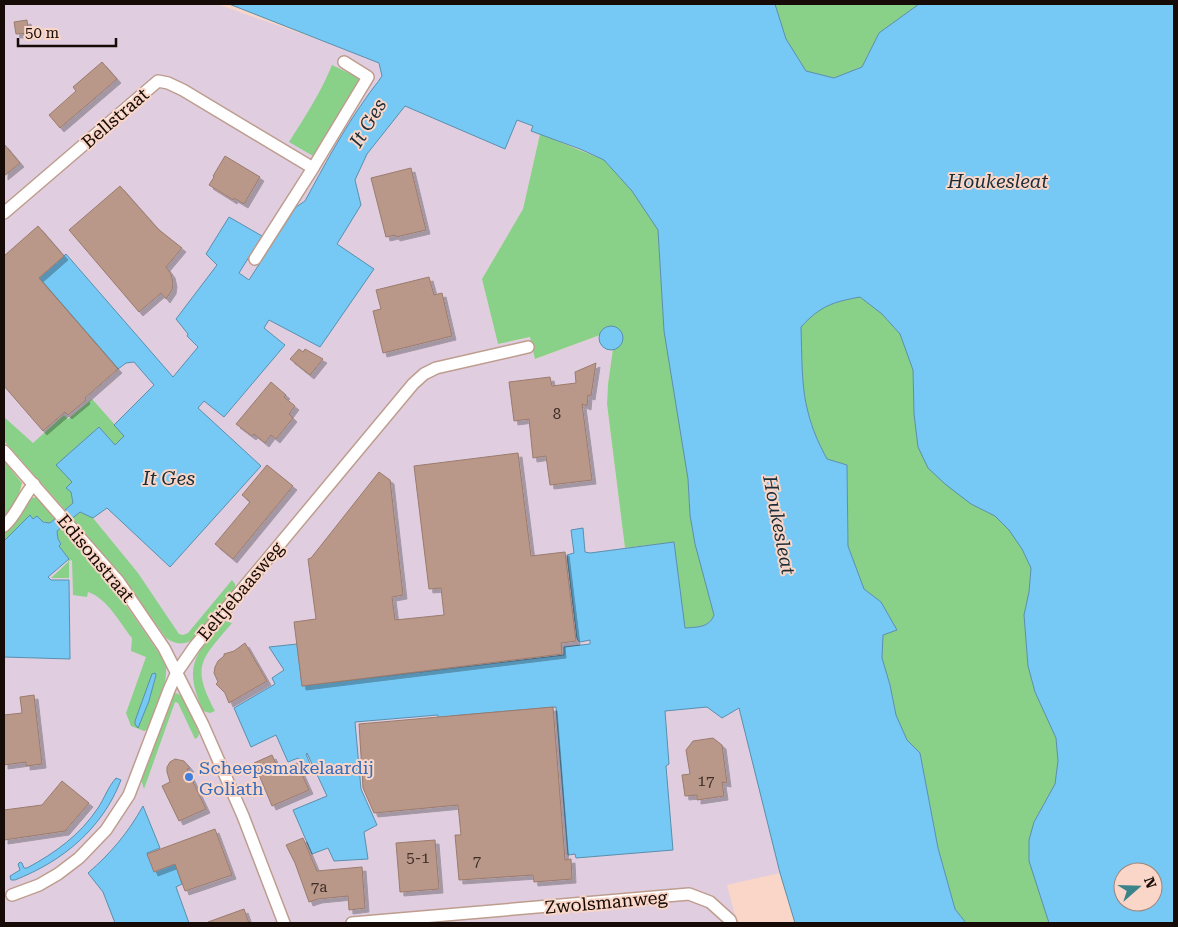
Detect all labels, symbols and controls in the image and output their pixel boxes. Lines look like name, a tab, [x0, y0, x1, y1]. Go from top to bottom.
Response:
scale bar	[18, 15, 115, 47]
text: 50 m	[25, 24, 60, 42]
street label: Bellstraat	[77, 83, 153, 153]
water label: It Ges	[344, 95, 391, 152]
water label: Houkesleat	[947, 170, 1048, 193]
house number: 8	[553, 405, 561, 423]
water label: It Ges	[142, 467, 195, 490]
water label: Houkesleat	[758, 472, 800, 577]
street label: Edisonstraat	[53, 510, 139, 607]
street label: Eeltjebaasweg	[193, 537, 288, 645]
place label: Scheepsmakelaardij Goliath	[199, 757, 374, 799]
marker: Scheepsmakelaardij Goliath	[183, 771, 195, 783]
house number: 17	[698, 772, 714, 790]
house number: 5-1	[406, 849, 430, 867]
house number: 7	[473, 852, 481, 870]
north arrow	[1113, 862, 1163, 912]
text: N	[1141, 875, 1160, 891]
house number: 7a	[311, 878, 327, 896]
street label: Zwolsmanweg	[544, 886, 669, 918]

